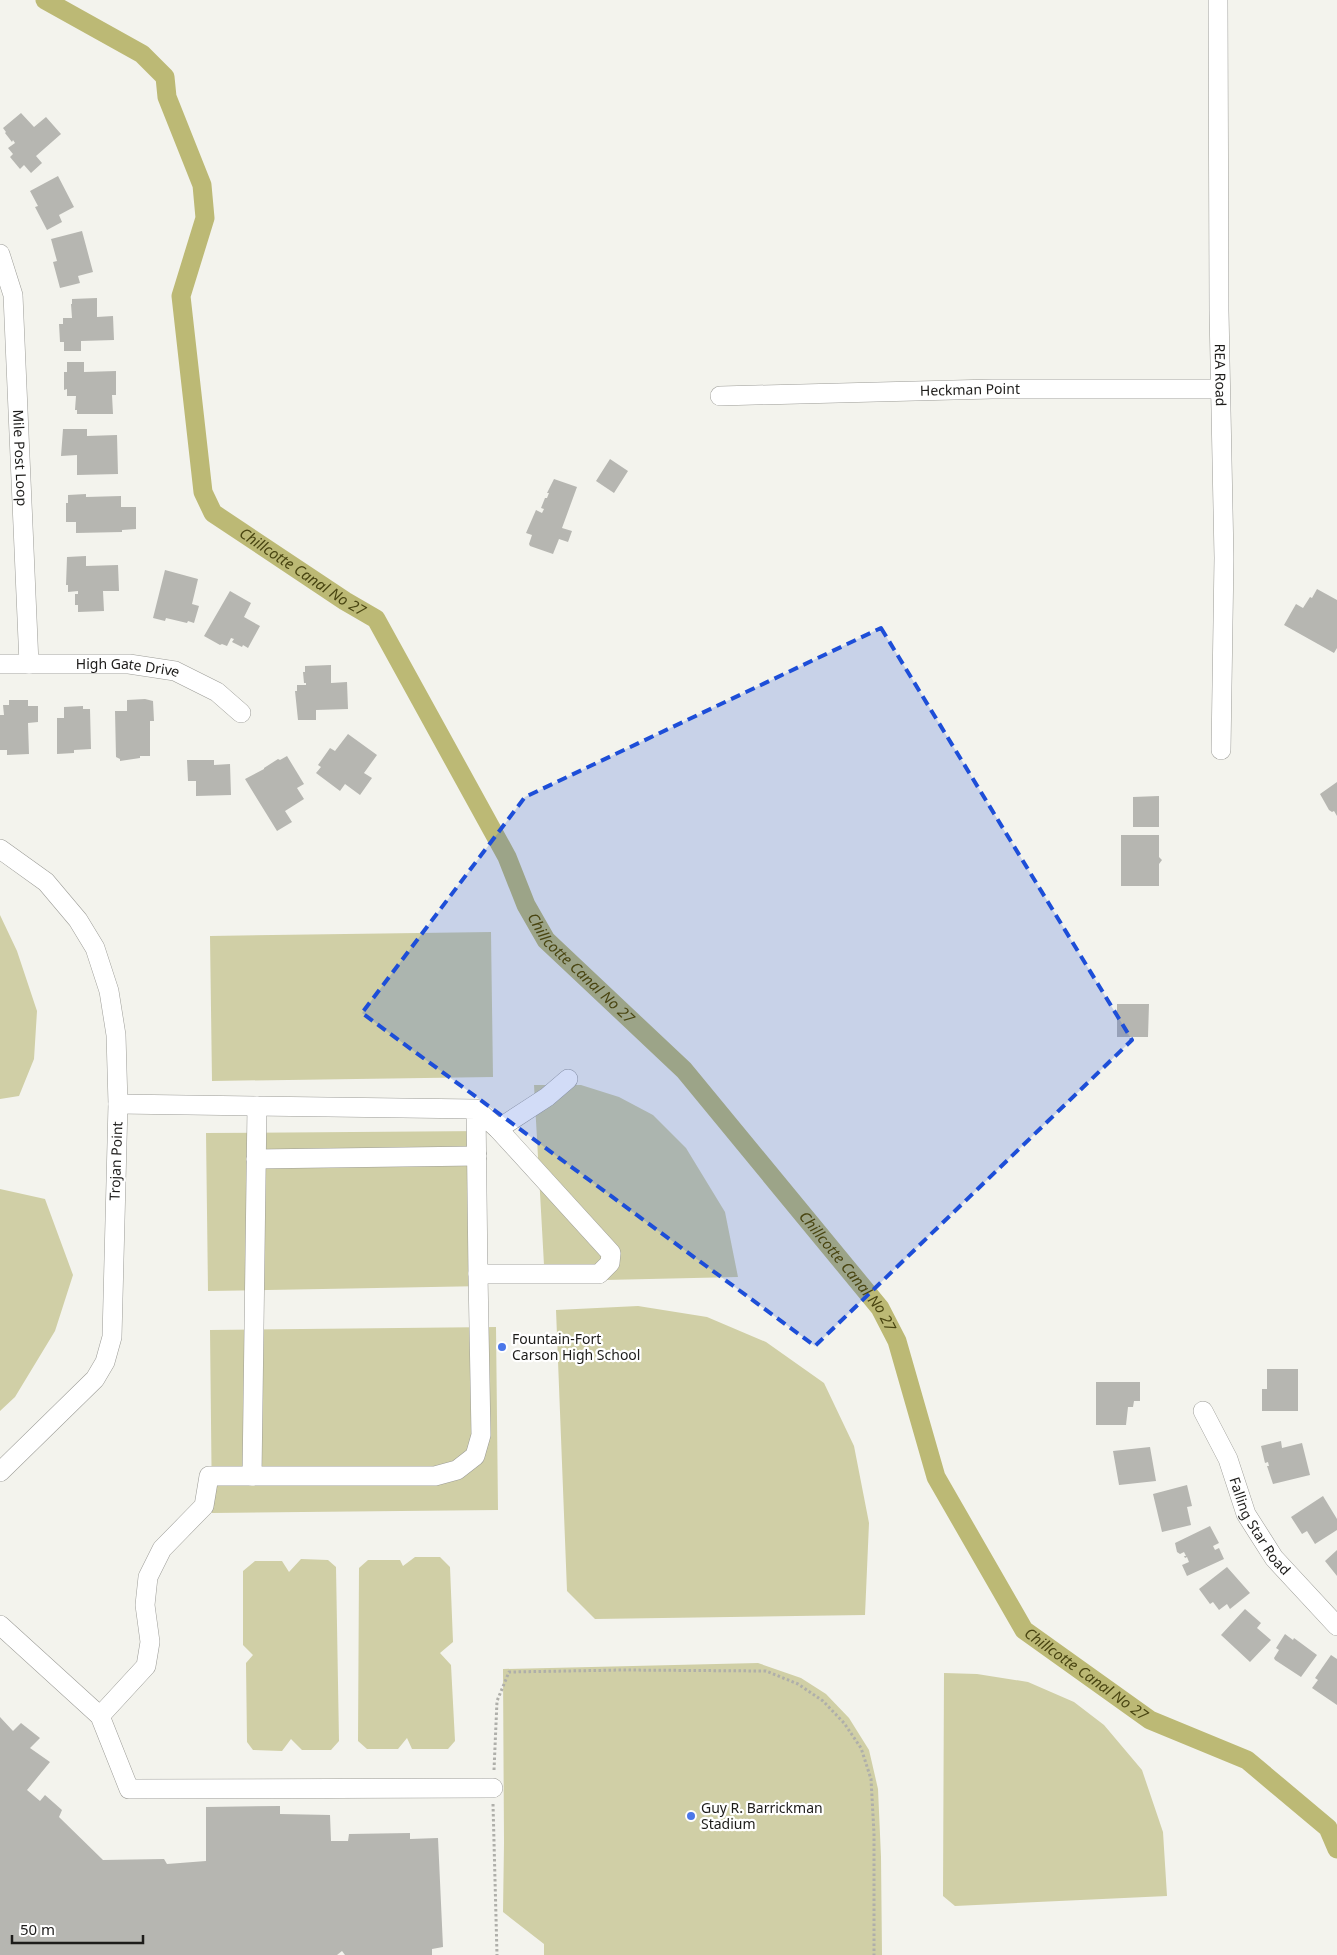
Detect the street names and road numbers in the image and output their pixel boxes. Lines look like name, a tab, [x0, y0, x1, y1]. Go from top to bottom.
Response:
street label: REA Road	[1211, 343, 1231, 407]
street label: Heckman Point	[920, 379, 1020, 400]
street label: Mile Post Loop	[9, 409, 32, 507]
street label: High Gate Drive	[76, 654, 184, 681]
street label: Trojan Point	[105, 1121, 126, 1201]
street label: Falling Star Road	[1226, 1474, 1295, 1579]

